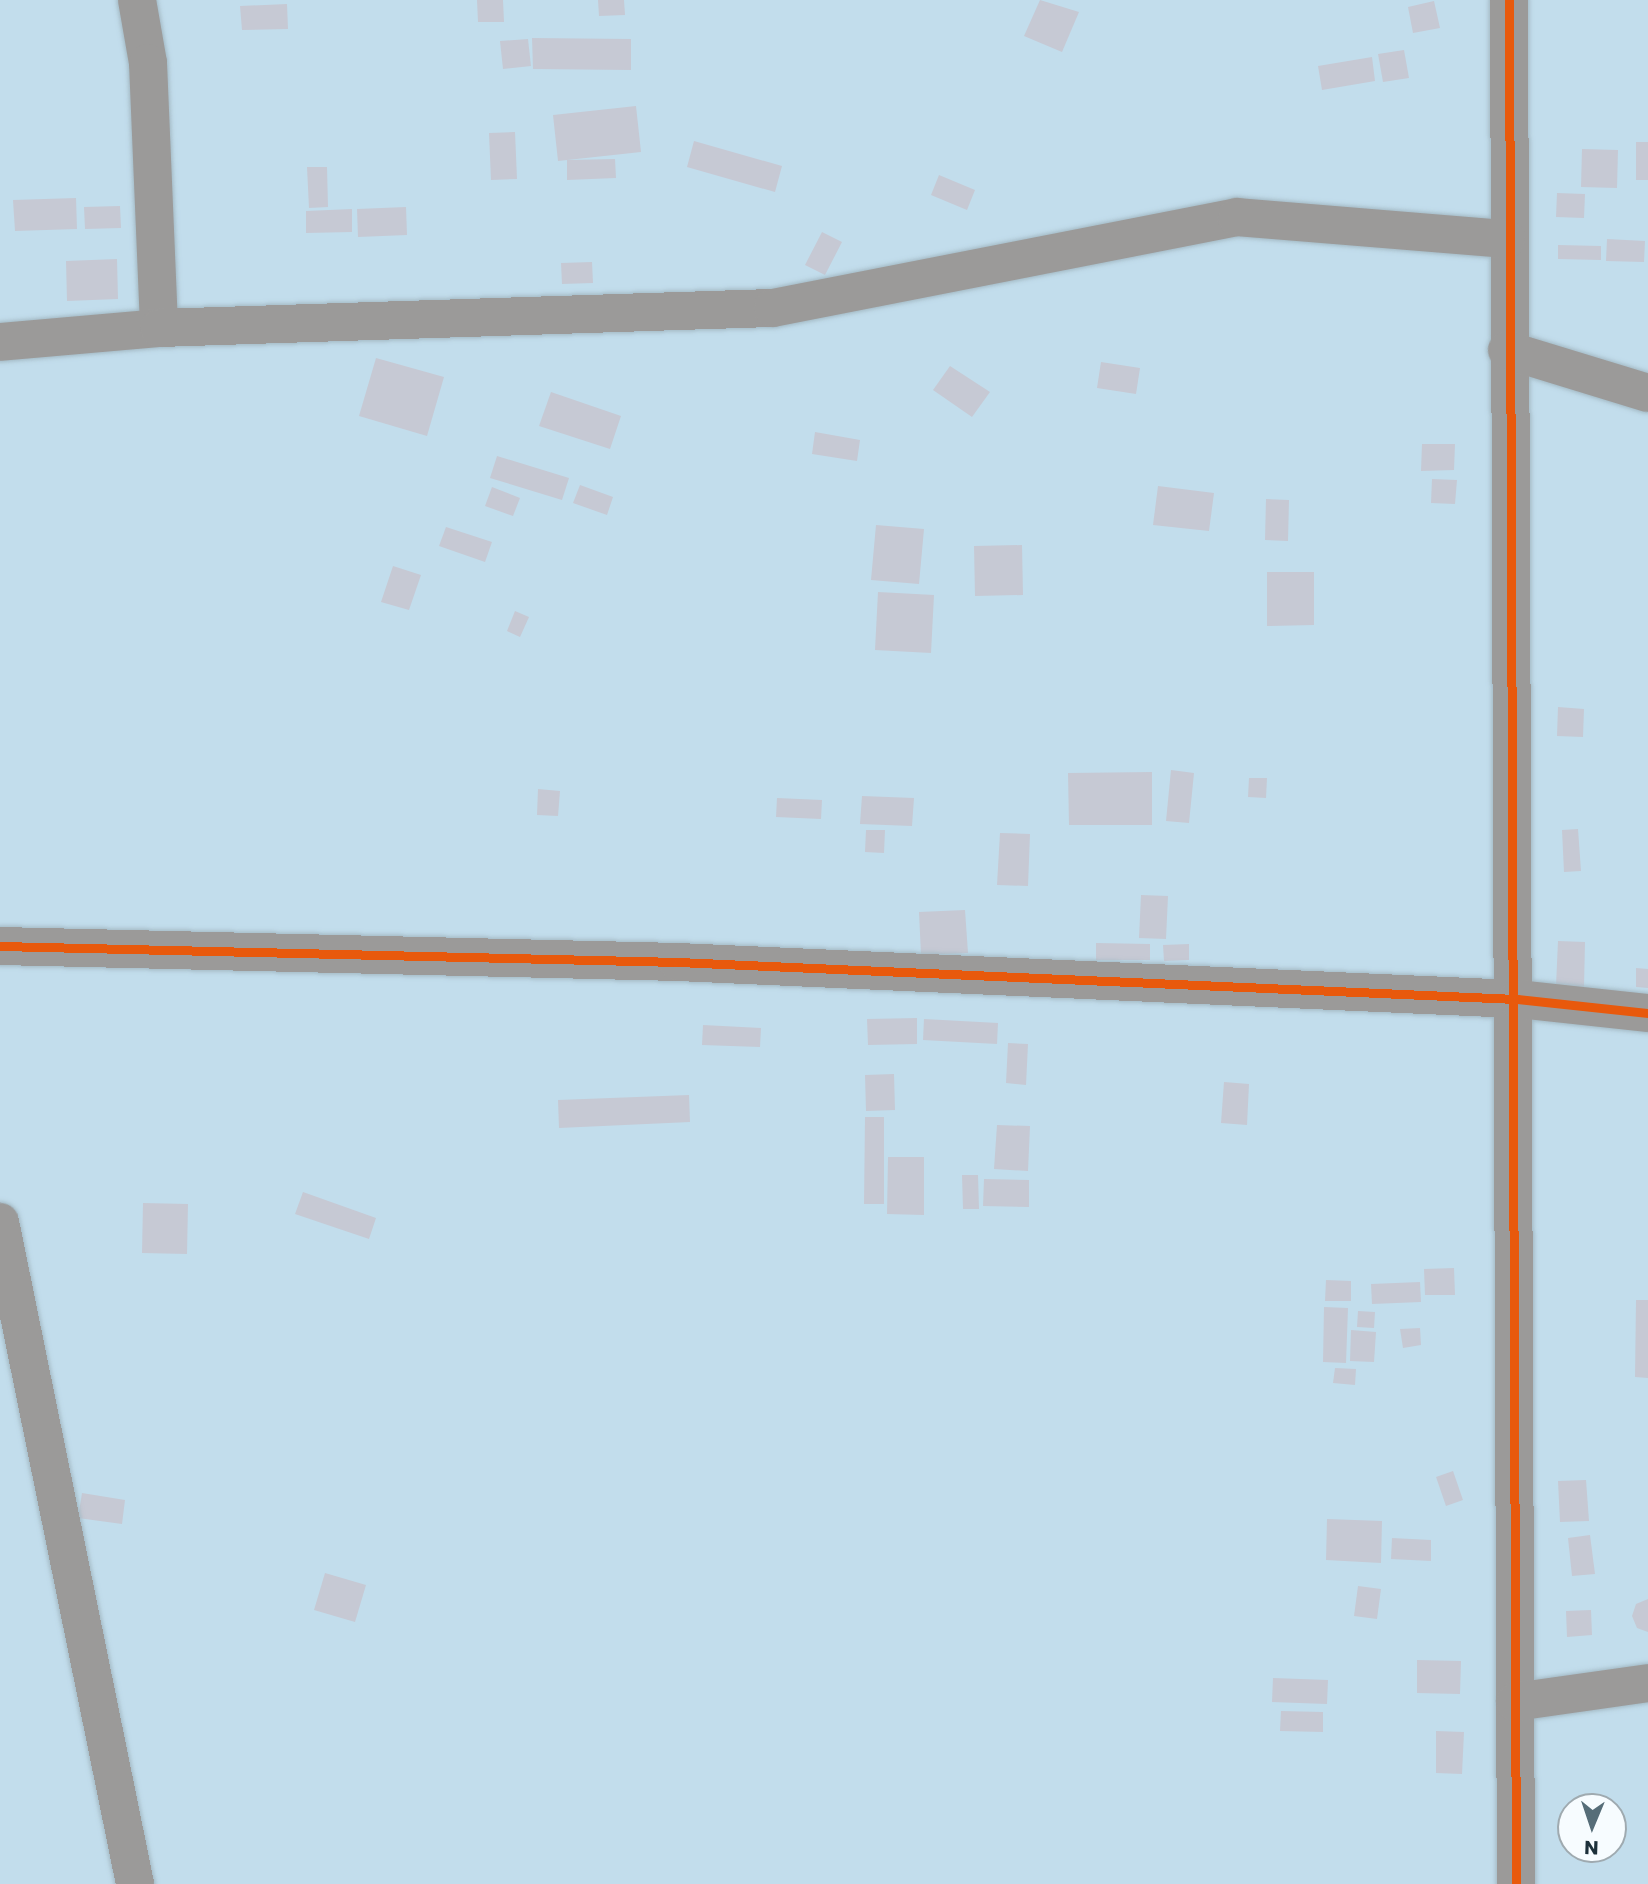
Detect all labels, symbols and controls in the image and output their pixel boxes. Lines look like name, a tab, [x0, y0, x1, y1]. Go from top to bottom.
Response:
north arrow	[1557, 1793, 1627, 1863]
text: N	[1584, 1834, 1599, 1861]

